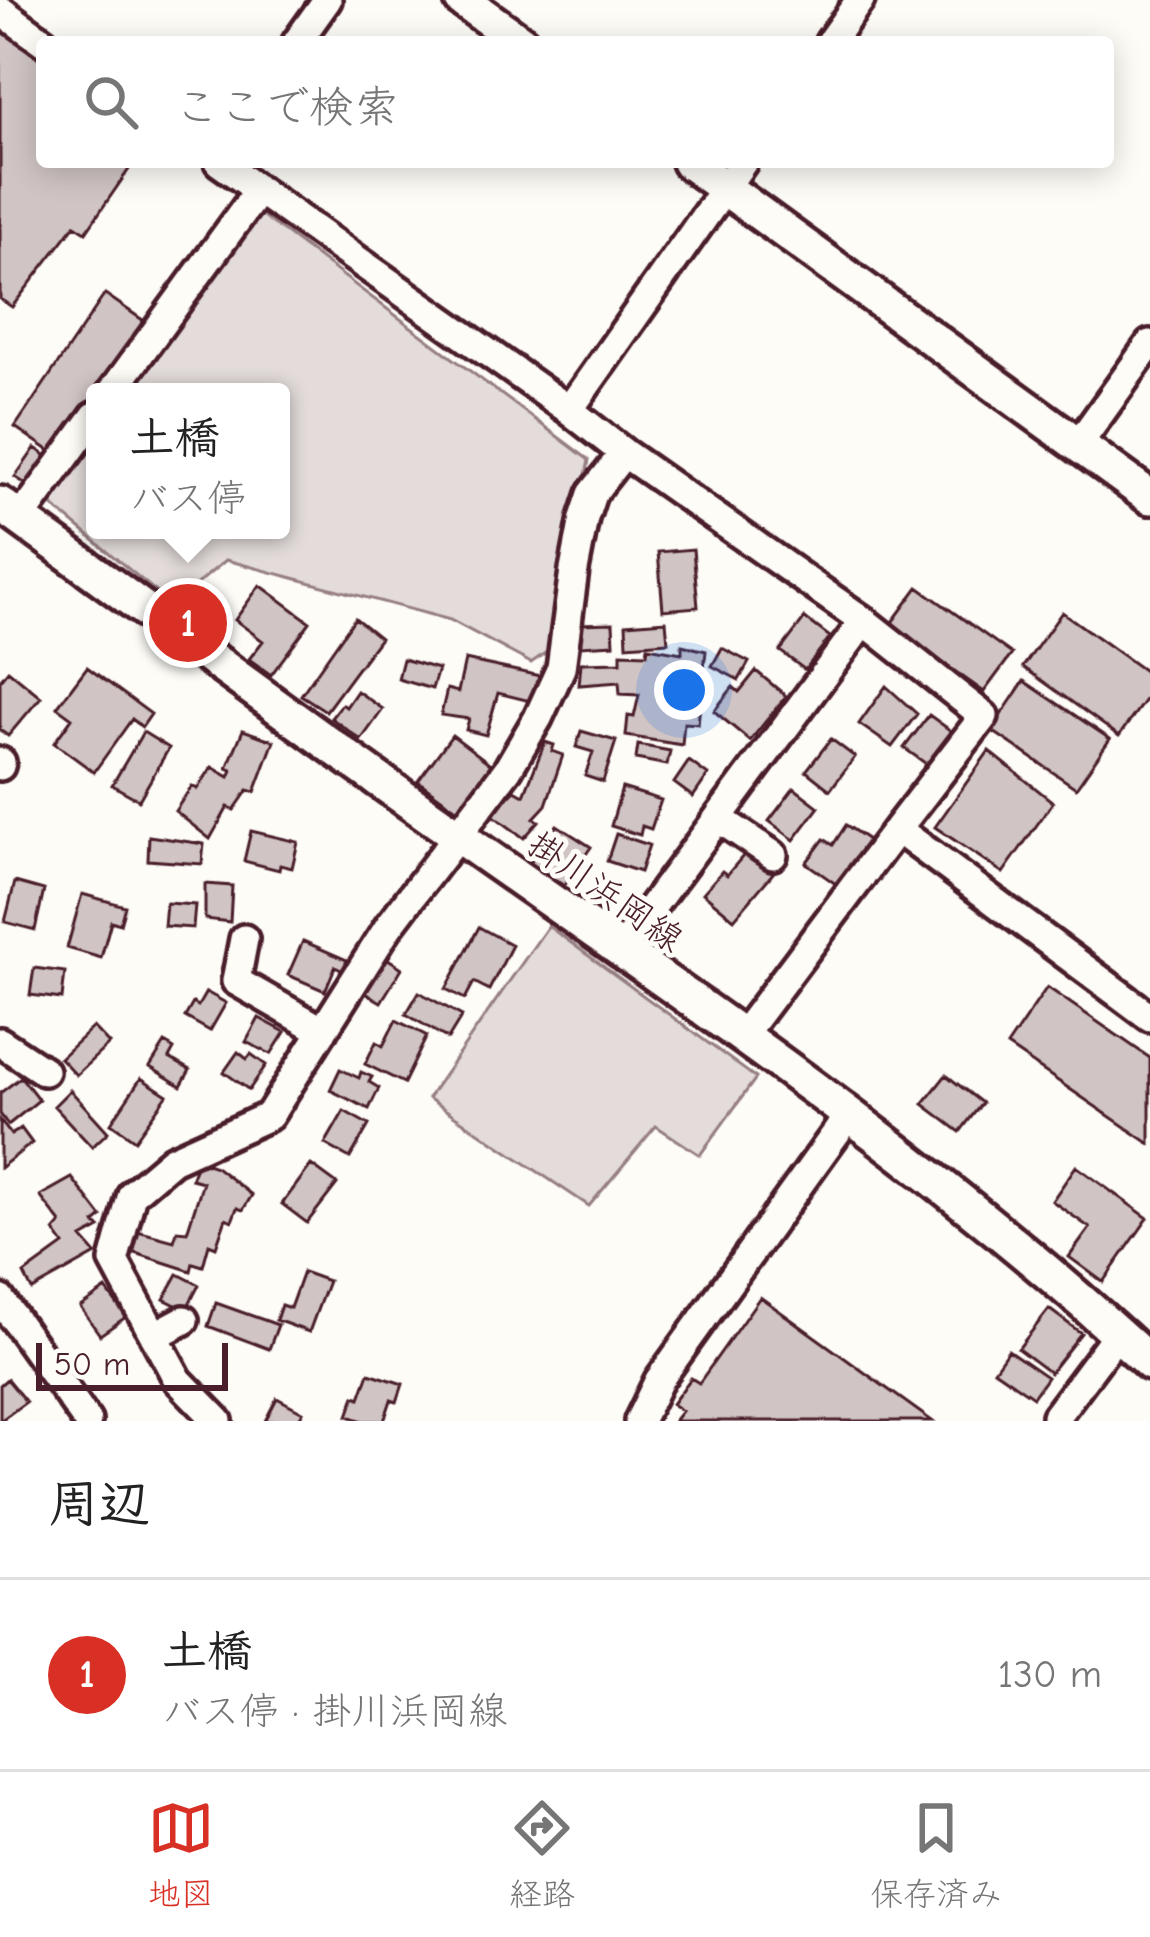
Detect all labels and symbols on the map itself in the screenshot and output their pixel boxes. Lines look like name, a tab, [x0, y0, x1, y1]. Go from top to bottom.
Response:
pin: 1	[149, 578, 227, 668]
your location	[654, 660, 714, 720]
street label: 掛川浜岡線	[520, 824, 690, 960]
scale bar	[36, 1337, 228, 1390]

